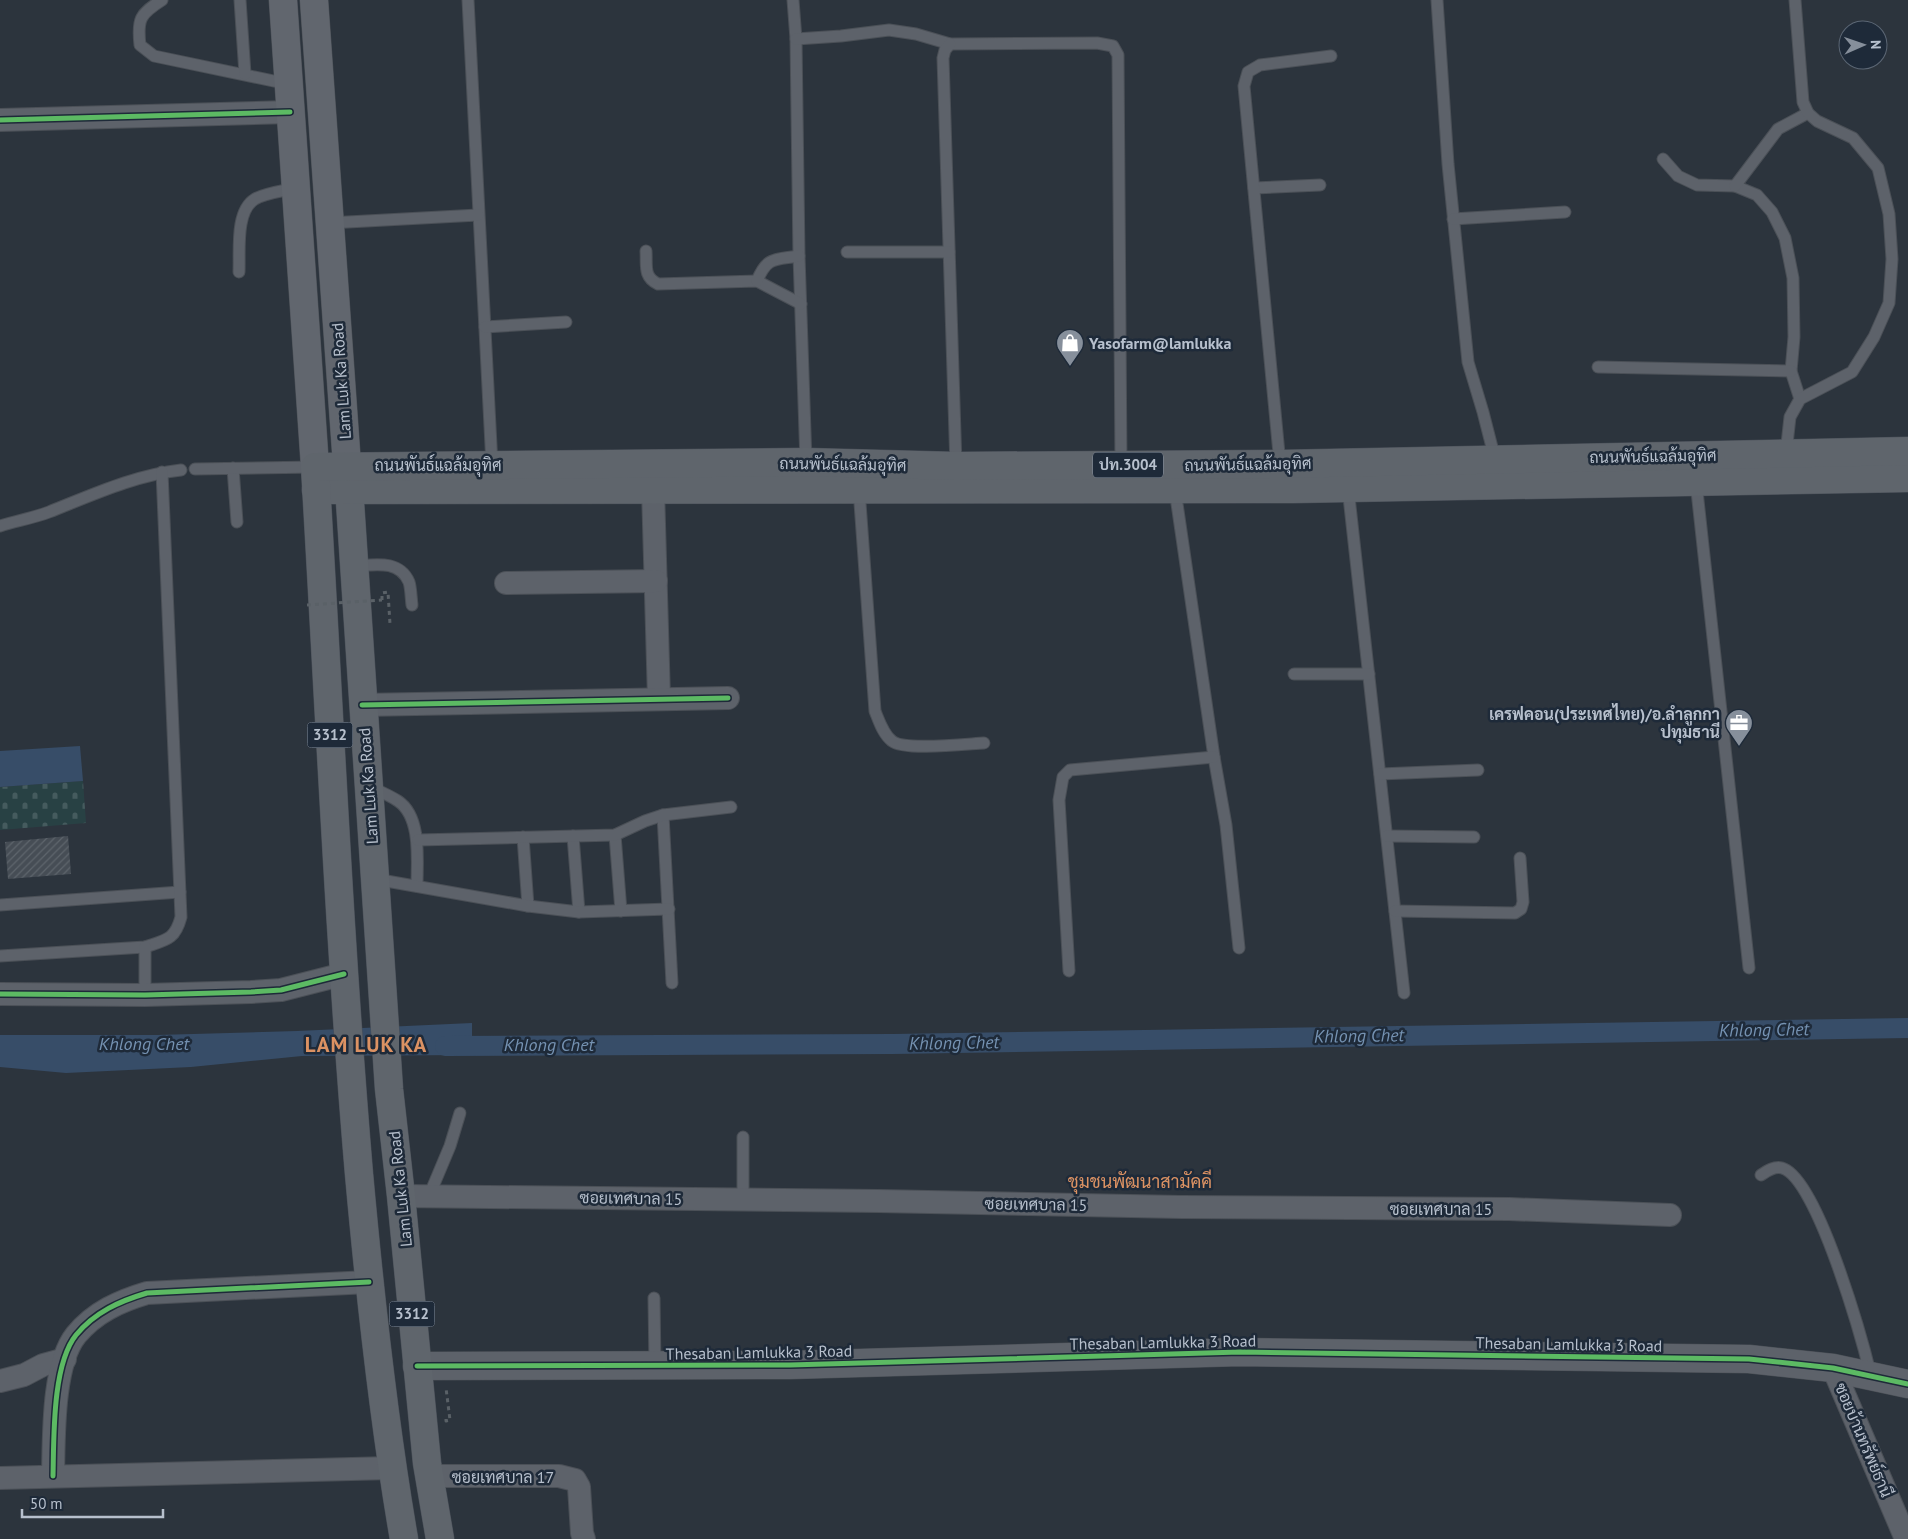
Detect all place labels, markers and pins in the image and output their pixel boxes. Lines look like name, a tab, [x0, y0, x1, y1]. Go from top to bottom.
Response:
shop icon: Yasofarm@lamlukka	[1055, 328, 1085, 367]
place label: Yasofarm@lamlukka	[1088, 333, 1231, 353]
place label: เครฟคอน(ประเทศไทย)/อ.ลำลูกกา ปทุมธานี	[1489, 703, 1720, 744]
office icon: เครฟคอน(ประเทศไทย)/อ.ลำลูกกา ปทุมธานี	[1724, 708, 1754, 747]

